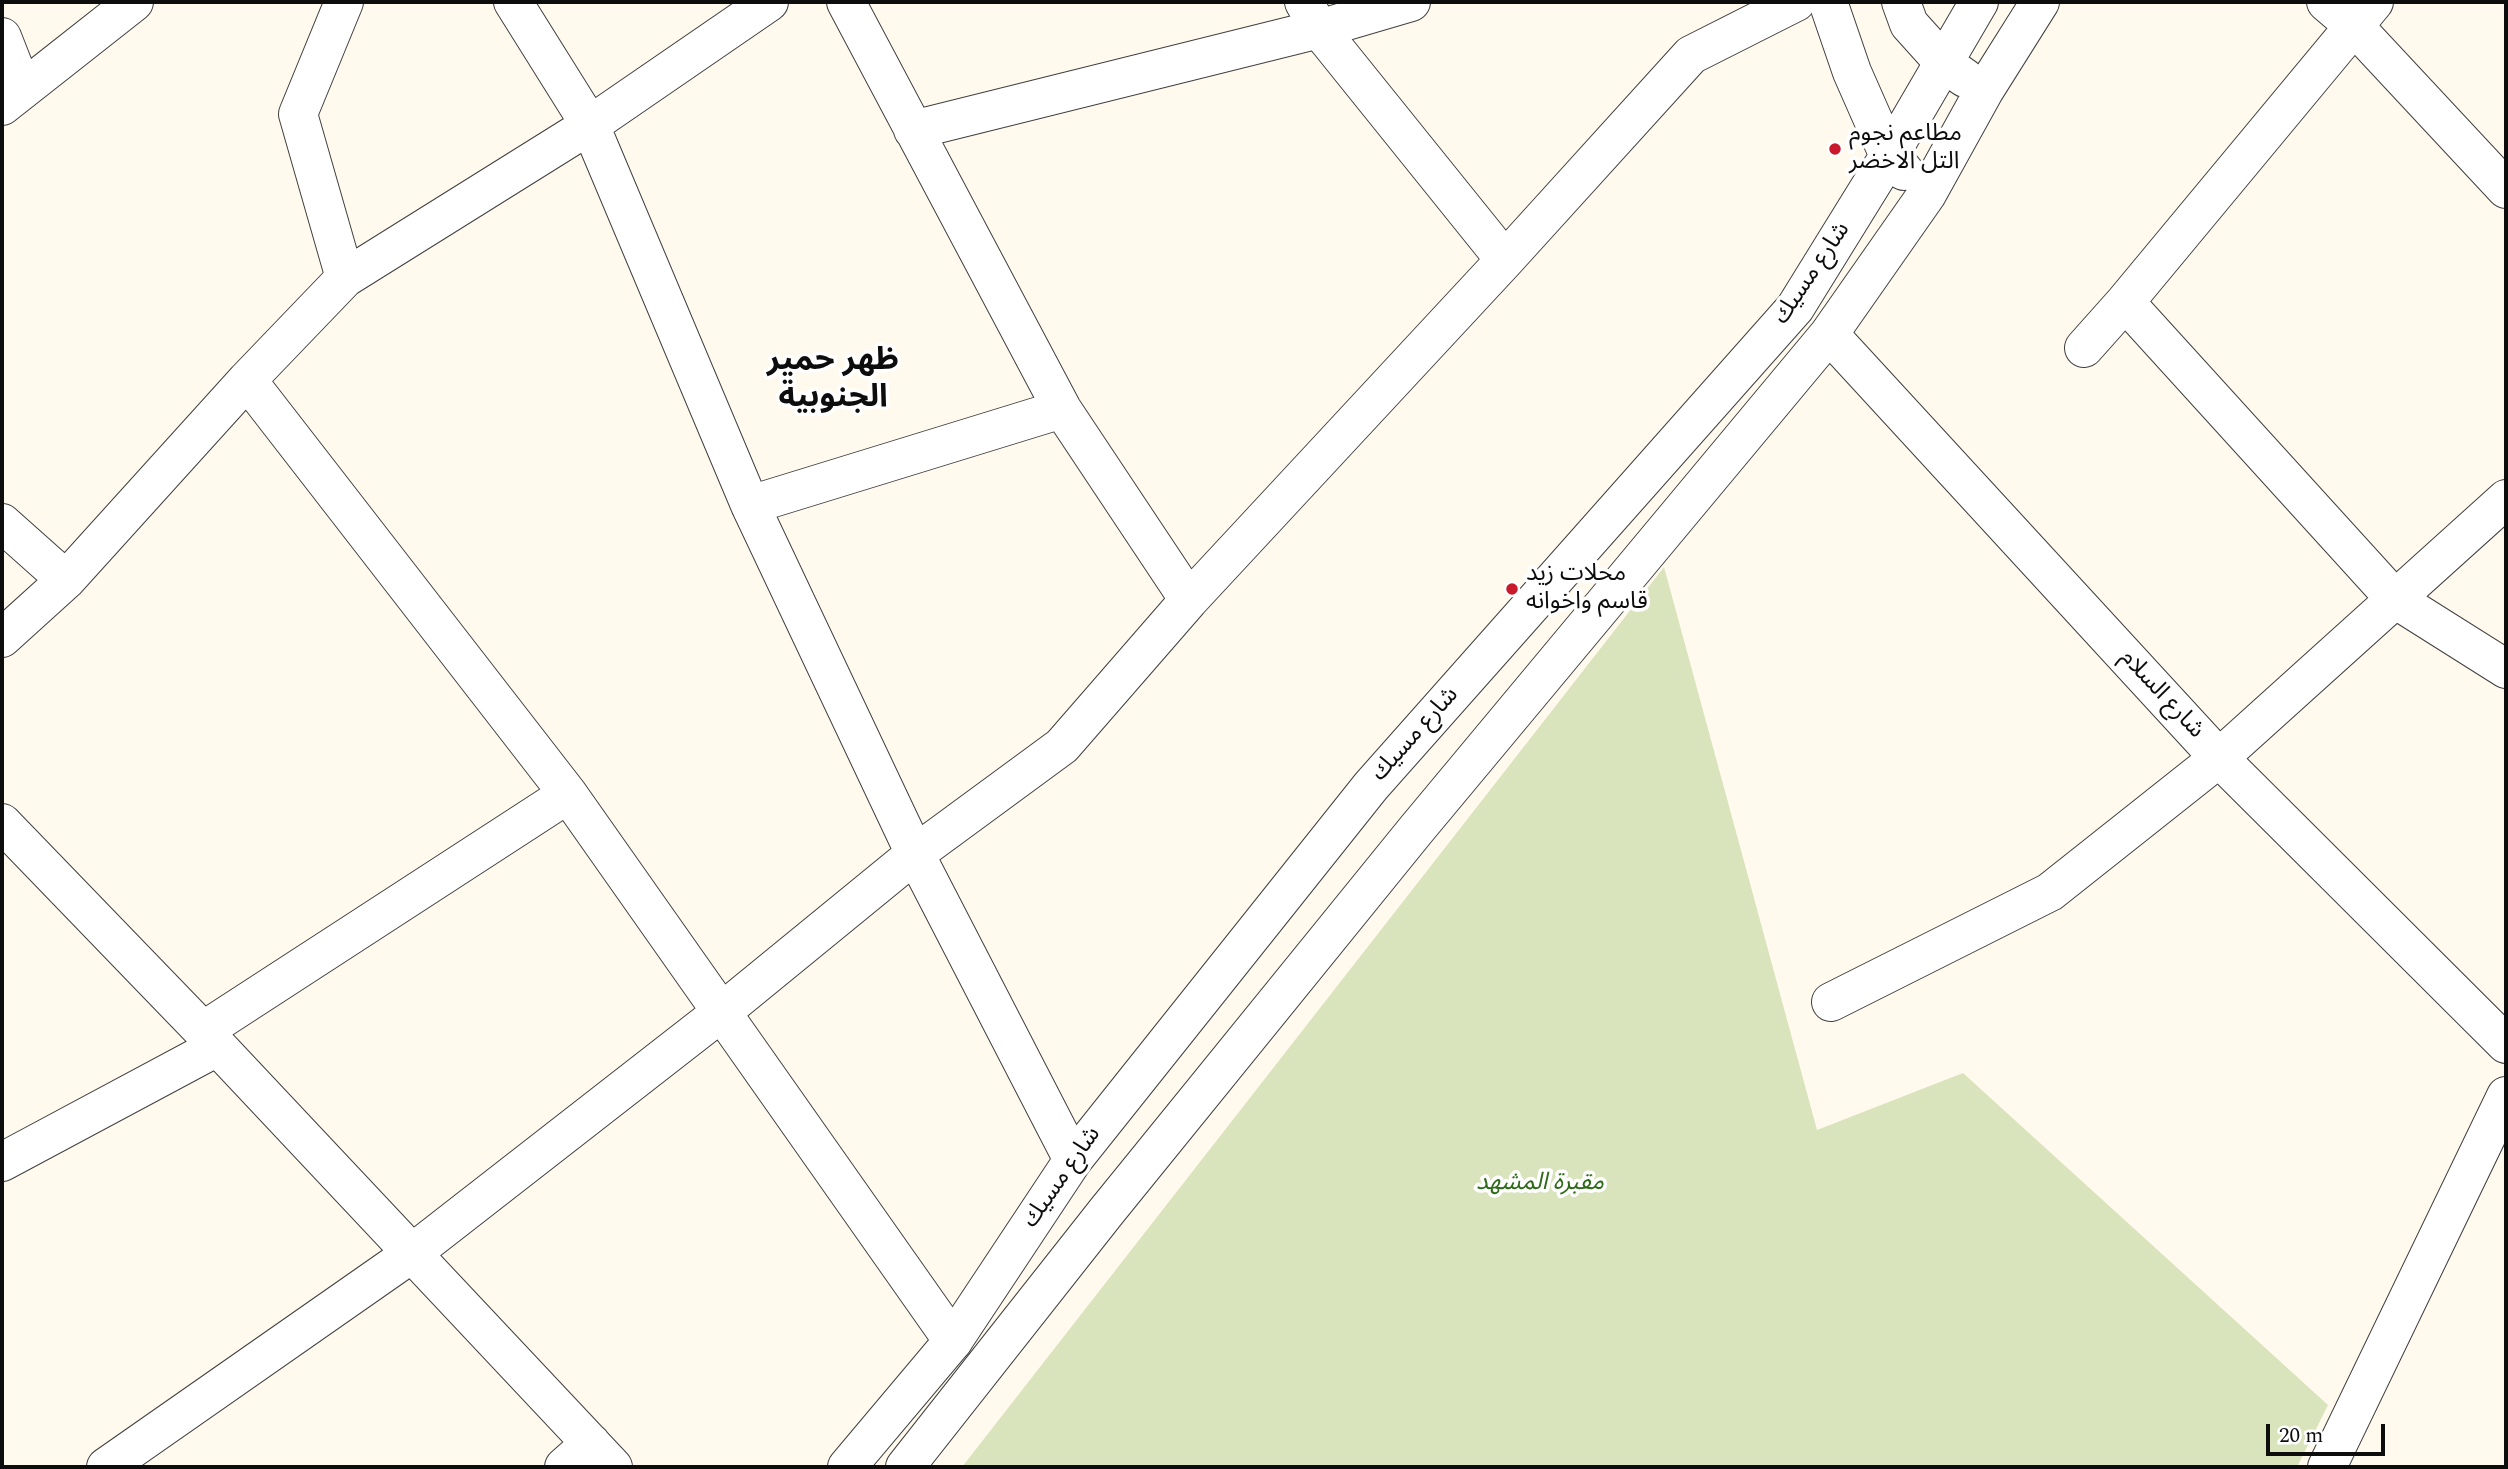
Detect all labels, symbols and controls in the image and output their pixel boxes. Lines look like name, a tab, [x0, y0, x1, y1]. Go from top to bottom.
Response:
place label: مطاعم نجوم التل الاخضر	[1849, 121, 1962, 177]
marker: مطاعم نجوم التل الاخضر	[1827, 141, 1843, 157]
street label: شارع مسيك	[1768, 218, 1858, 330]
district label: ظهر حمير الجنوبية	[767, 344, 899, 419]
place label: محلات زيد قاسم واخوانه	[1526, 561, 1648, 617]
marker: محلات زيد قاسم واخوانه	[1504, 581, 1520, 597]
street label: شارع السلام	[2113, 645, 2209, 745]
street label: شارع مسيك	[1366, 682, 1466, 788]
street label: شارع مسيك	[1018, 1122, 1108, 1234]
park label: مقبرة المشهد	[1476, 1170, 1604, 1198]
scale bar	[2270, 1410, 2389, 1454]
text: 20 m	[2279, 1420, 2323, 1452]

